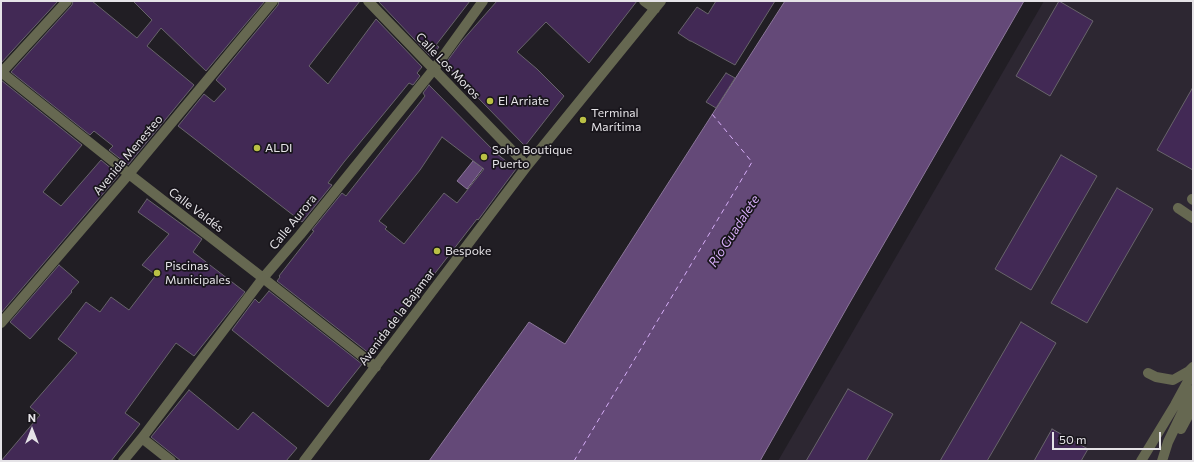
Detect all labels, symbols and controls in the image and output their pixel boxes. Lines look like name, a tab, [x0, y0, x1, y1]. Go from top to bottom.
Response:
street label: Calle Los Moros	[413, 30, 483, 102]
place label: El Arriate	[498, 94, 549, 108]
marker: El Arriate	[485, 96, 495, 106]
place label: Terminal Marítima	[591, 106, 641, 134]
street label: Avenida Menesteo	[90, 112, 166, 198]
marker: Terminal Marítima	[578, 115, 588, 125]
place label: ALDI	[265, 141, 292, 155]
marker: ALDI	[252, 143, 262, 153]
place label: Soho Boutique Puerto	[492, 143, 572, 171]
marker: Soho Boutique Puerto	[479, 152, 489, 162]
street label: Calle Valdés	[166, 185, 226, 235]
street label: Calle Aurora	[266, 192, 320, 252]
water label: Río Guadalete	[705, 192, 763, 270]
place label: Bespoke	[445, 244, 491, 258]
marker: Bespoke	[432, 246, 442, 256]
place label: Piscinas Municipales	[165, 259, 230, 287]
street label: Avenida de la Bajamar	[356, 266, 438, 368]
marker: Piscinas Municipales	[152, 268, 162, 278]
north arrow	[12, 410, 52, 450]
text: N	[28, 411, 36, 424]
scale bar	[1054, 424, 1163, 450]
text: 50 m	[1059, 432, 1087, 446]

